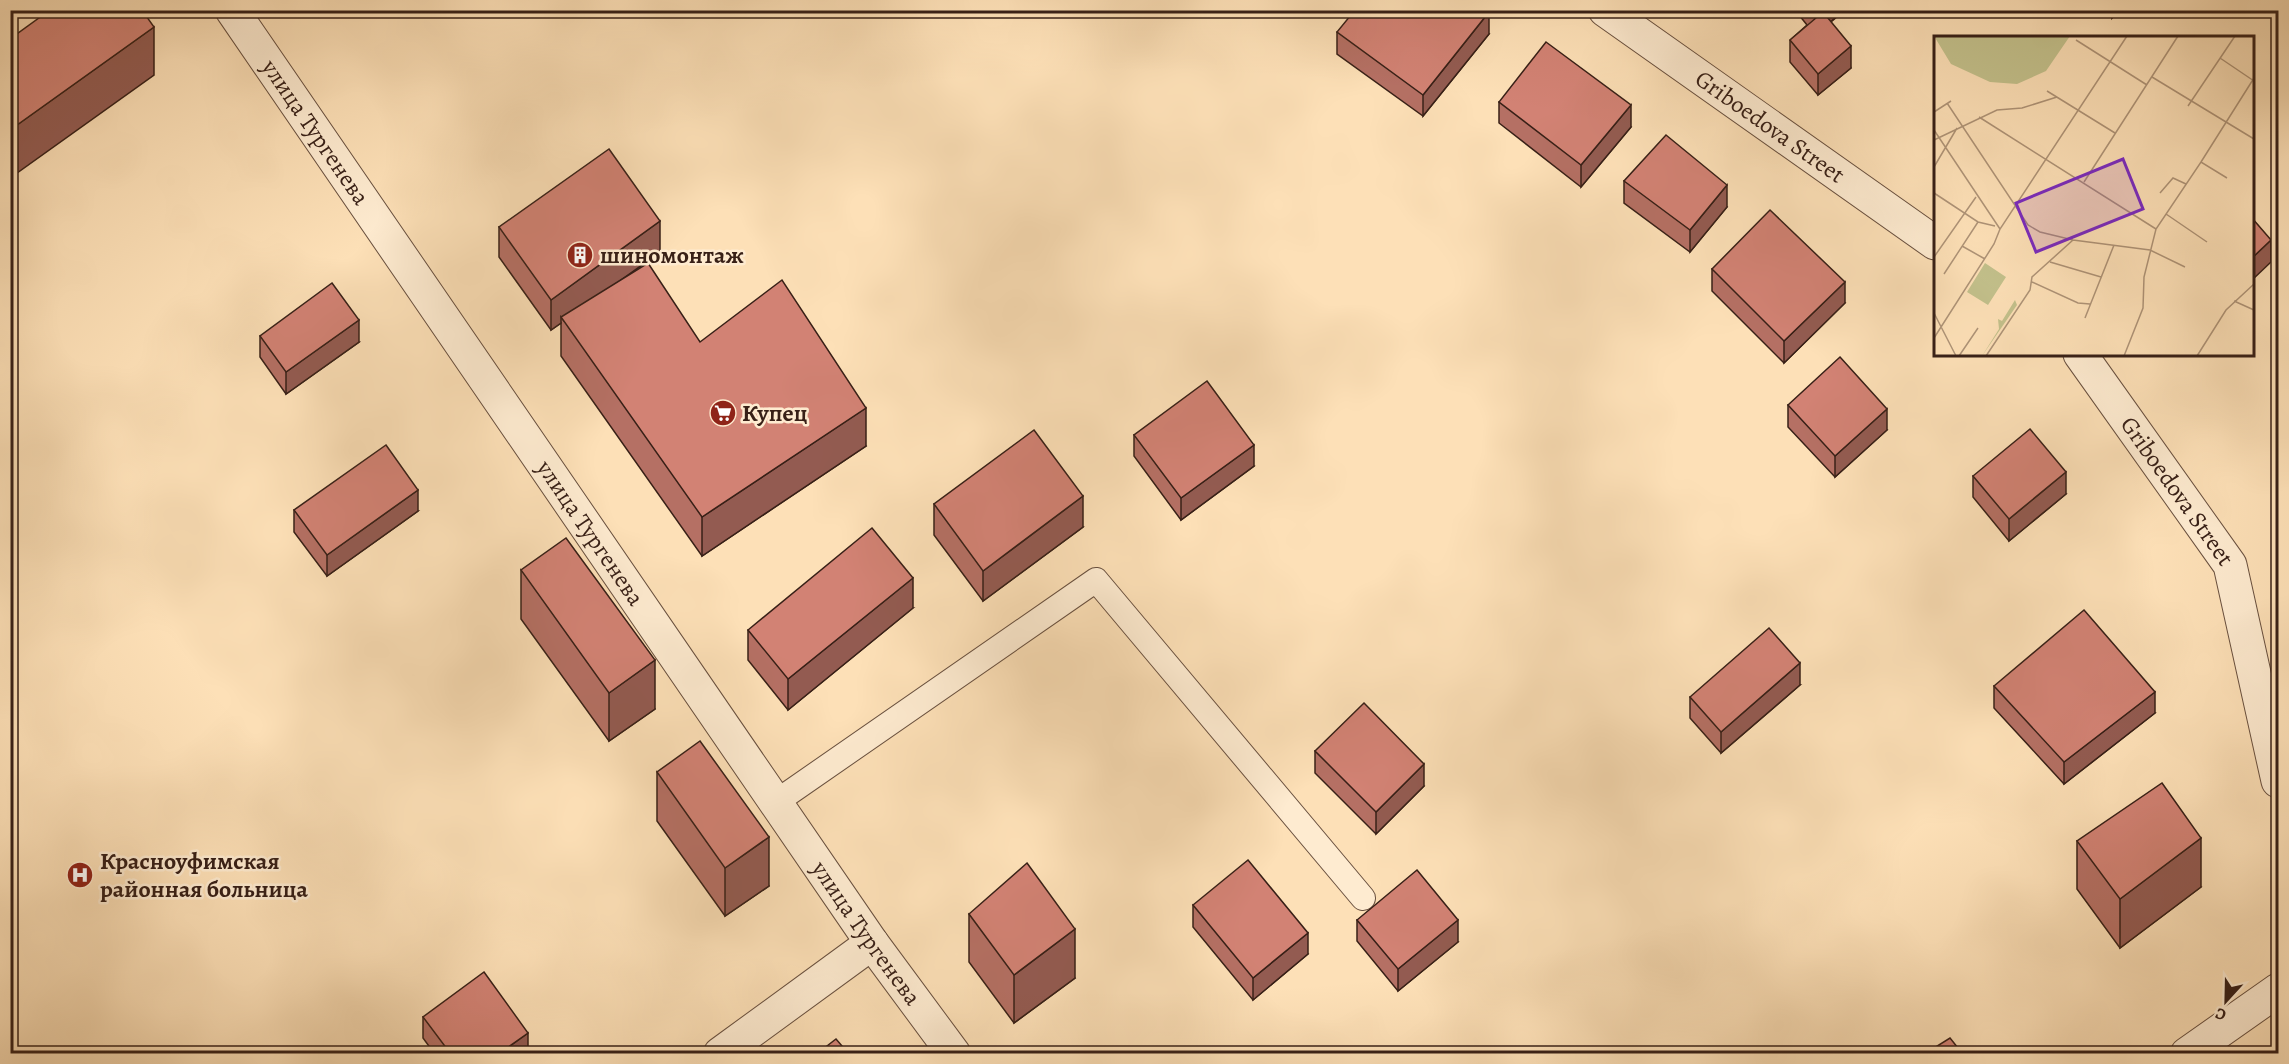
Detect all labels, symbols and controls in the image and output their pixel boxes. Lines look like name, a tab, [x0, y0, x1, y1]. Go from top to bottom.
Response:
inset map	[1934, 36, 2253, 356]
street label: улица Тургенева	[254, 52, 377, 211]
street label: Griboedova Street	[1689, 63, 1851, 190]
place label: шиномонтаж	[600, 239, 744, 271]
building icon: шиномонтаж	[565, 240, 595, 270]
place label: Купец	[742, 397, 808, 429]
supermarket icon: Купец	[708, 398, 738, 428]
street label: Griboedova Street	[2113, 410, 2241, 572]
street label: улица Тургенева	[529, 453, 652, 612]
place label: Красноуфимская районная больница	[100, 845, 309, 905]
street label: улица Тургенева	[804, 854, 929, 1012]
hospital icon: Красноуфимская районная больница	[65, 860, 95, 890]
north arrow	[2196, 971, 2256, 1031]
text: С	[2212, 1002, 2229, 1026]

